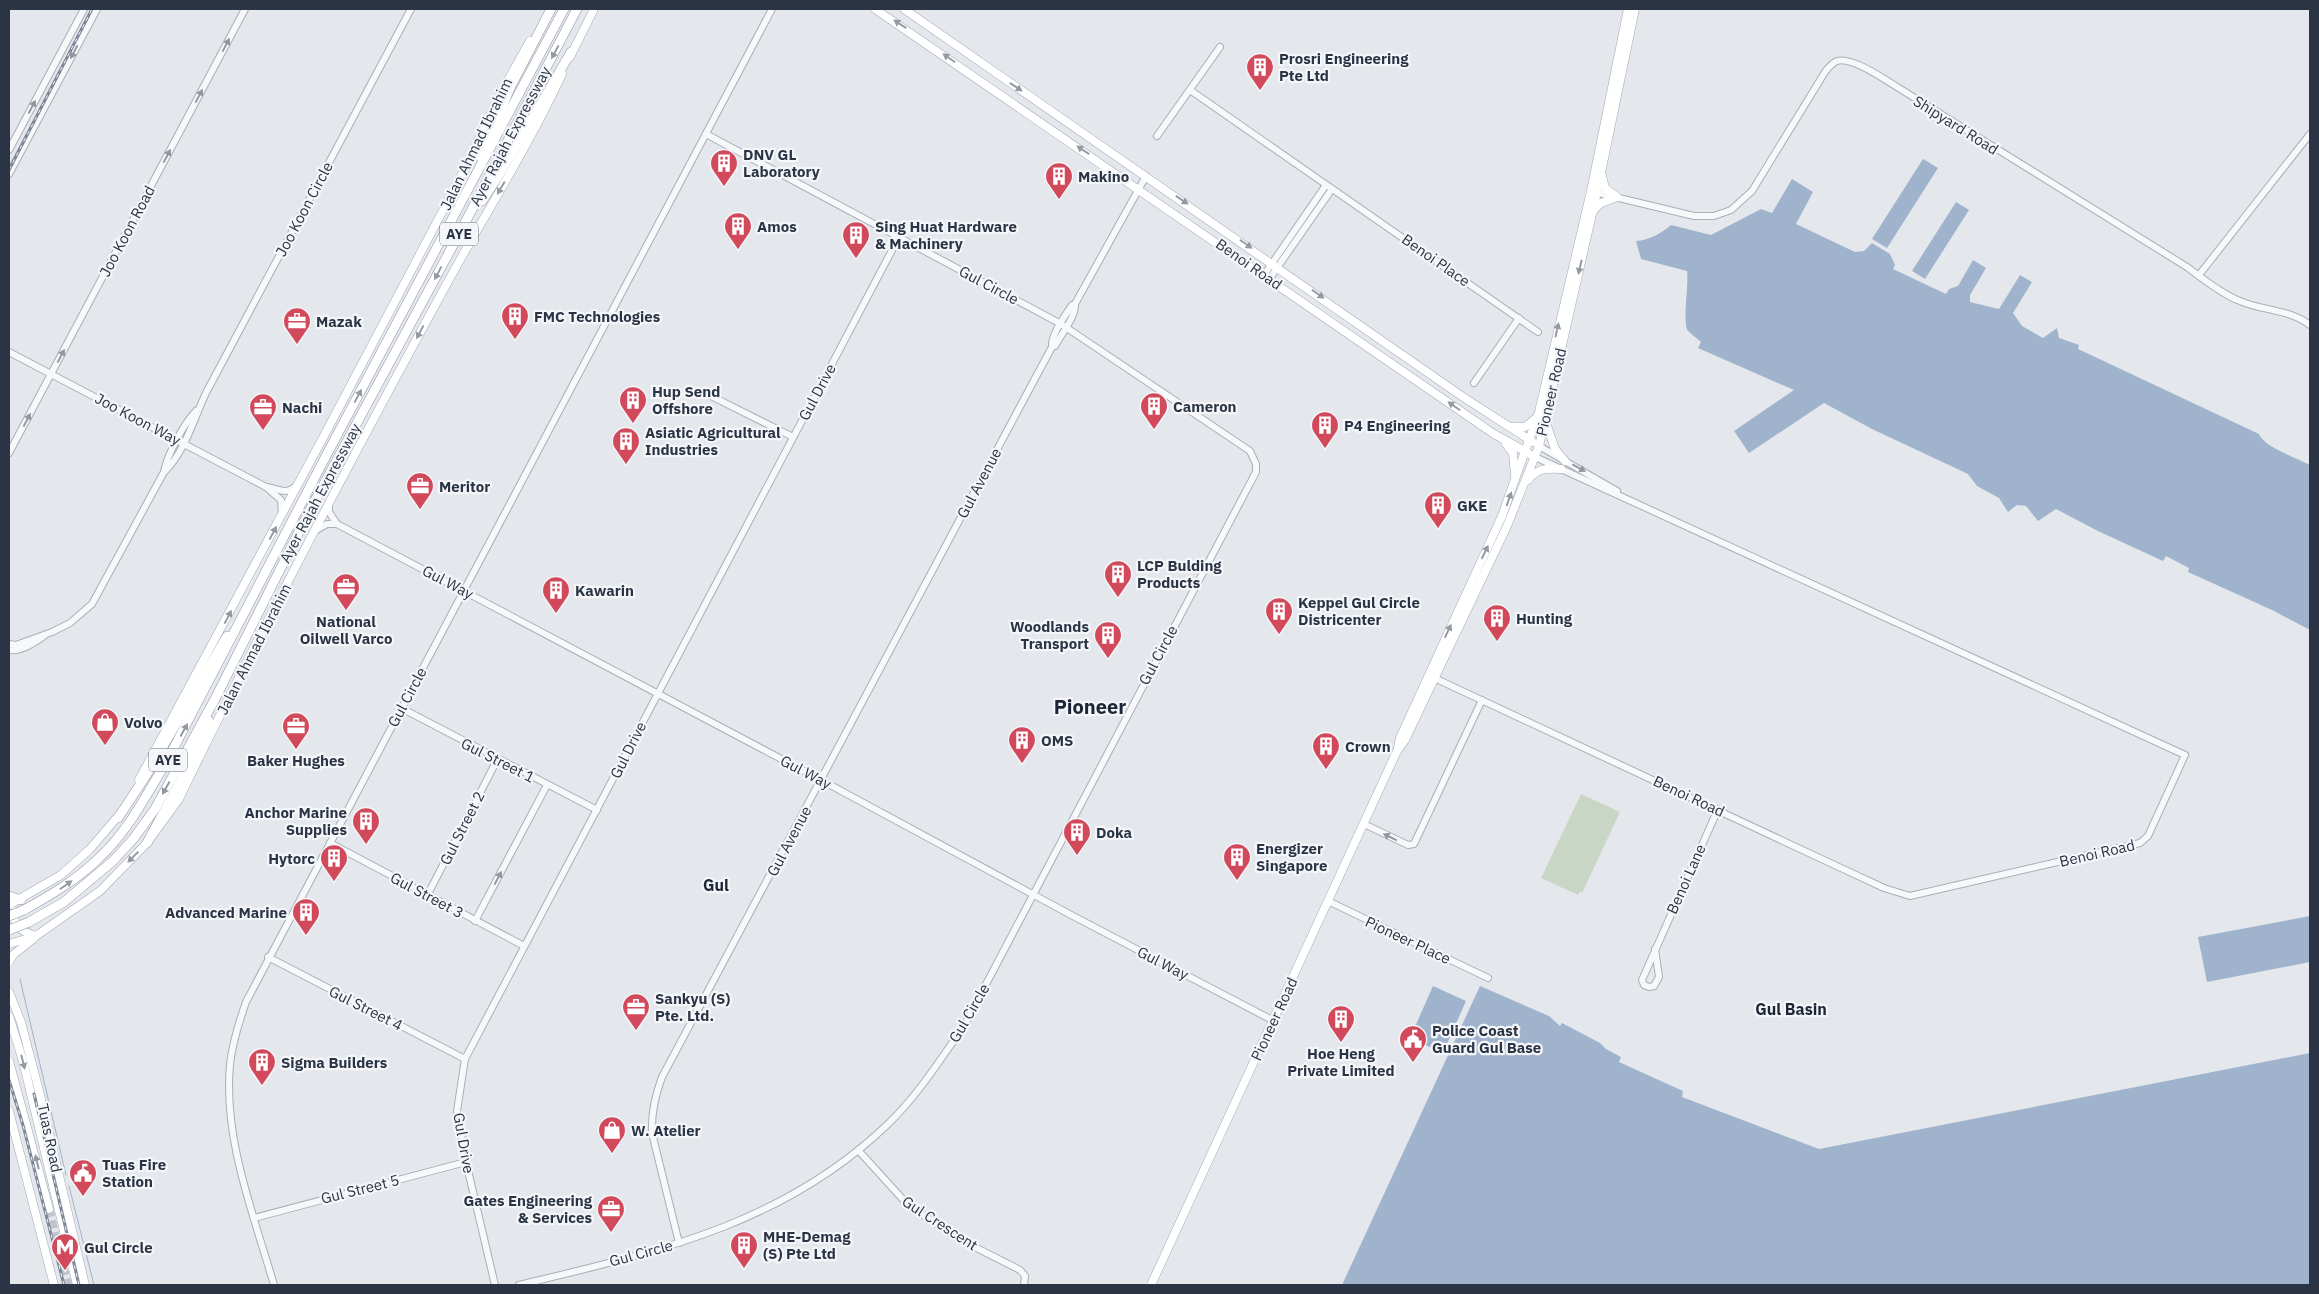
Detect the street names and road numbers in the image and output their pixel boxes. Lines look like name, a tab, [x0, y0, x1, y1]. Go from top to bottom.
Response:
street label: Ayer Rajah Expressway	[465, 63, 555, 209]
street label: Jalan Ahmad Ibrahim	[436, 75, 516, 213]
street label: Shipyard Road	[1910, 91, 2002, 159]
street label: Joo Koon Circle	[271, 158, 337, 260]
street label: Joo Koon Road	[95, 182, 159, 280]
road number: AYE	[440, 222, 478, 245]
street label: Benoi Place	[1398, 230, 1474, 290]
street label: Benoi Road	[1212, 234, 1286, 294]
street label: Gul Circle	[956, 261, 1022, 309]
street label: Pioneer Road	[1532, 346, 1570, 438]
street label: Gul Drive	[794, 360, 840, 424]
street label: Joo Koon Way	[92, 388, 185, 450]
street label: Ayer Rajah Expressway	[275, 420, 365, 566]
street label: Gul Avenue	[953, 445, 1005, 521]
street label: Gul Way	[419, 561, 477, 604]
street label: Jalan Ahmad Ibrahim	[213, 580, 295, 718]
street label: Gul Circle	[1134, 622, 1182, 688]
street label: Gul Circle	[383, 664, 431, 730]
street label: Gul Drive	[606, 718, 650, 782]
street label: Gul Street 1	[458, 733, 538, 787]
road number: AYE	[149, 748, 187, 772]
street label: Gul Way	[777, 751, 835, 794]
street label: Benoi Road	[1650, 771, 1728, 821]
street label: Gul Street 2	[435, 788, 489, 868]
street label: Gul Avenue	[763, 803, 815, 879]
street label: Benoi Road	[2057, 835, 2137, 871]
street label: Benoi Lane	[1662, 841, 1710, 917]
street label: Gul Street 3	[387, 868, 467, 922]
street label: Pioneer Place	[1362, 912, 1454, 968]
street label: Gul Way	[1134, 942, 1192, 984]
street label: Pioneer Road	[1246, 974, 1302, 1064]
street label: Gul Circle	[945, 980, 993, 1046]
street label: Gul Street 4	[326, 981, 406, 1035]
street label: Tuas Road	[33, 1102, 67, 1174]
street label: Gul Drive	[449, 1111, 479, 1175]
street label: Gul Street 5	[319, 1170, 401, 1208]
street label: Gul Crescent	[899, 1192, 981, 1254]
street label: Gul Circle	[607, 1235, 675, 1271]

